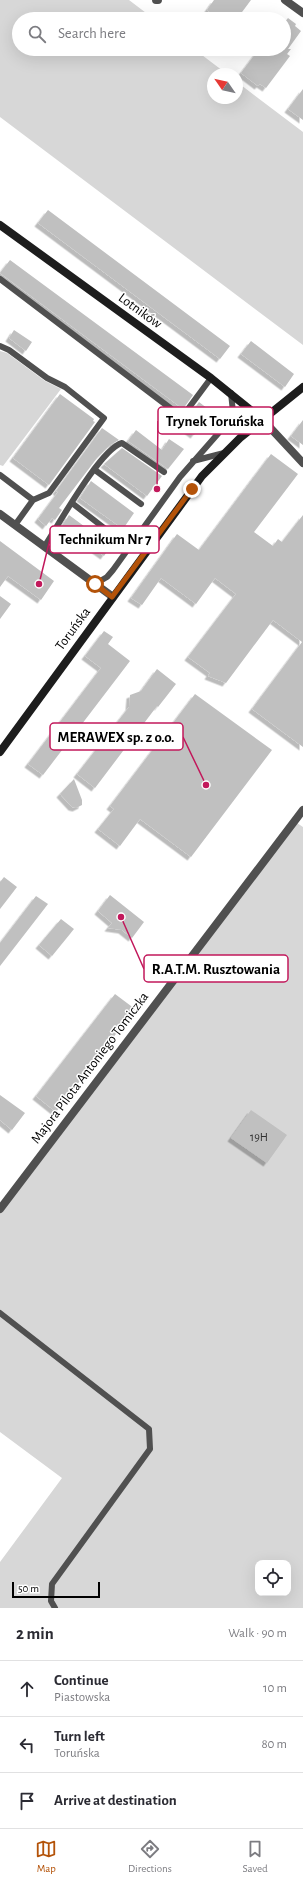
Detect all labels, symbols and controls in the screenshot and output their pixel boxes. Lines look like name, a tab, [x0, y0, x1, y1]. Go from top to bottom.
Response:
search box	[12, 12, 291, 56]
icon: search	[26, 23, 48, 45]
text: Search here	[58, 26, 126, 41]
north arrow	[207, 68, 243, 104]
street label: Lotników	[116, 291, 165, 332]
callout: Trynek Toruńska	[158, 407, 273, 434]
text: Trynek Toruńska	[166, 414, 264, 429]
route end	[183, 480, 201, 498]
callout: Technikum Nr 7	[50, 526, 159, 553]
text: Technikum Nr 7	[59, 532, 152, 547]
route start	[86, 575, 104, 593]
street label: Toruńska	[53, 605, 93, 653]
callout: MERAWEX sp. z o.o.	[50, 723, 183, 750]
text: MERAWEX sp. z o.o.	[57, 730, 175, 745]
callout: R.A.T.M. Rusztowania	[144, 955, 288, 982]
text: R.A.T.M. Rusztowania	[152, 962, 280, 977]
street label: Majora Pilota Antoniego Tomiczka	[29, 989, 152, 1146]
house number: 19H	[250, 1131, 268, 1143]
map controls	[255, 1560, 291, 1596]
button: locate	[255, 1560, 291, 1596]
scale bar	[12, 1580, 100, 1599]
text: 50 m	[18, 1583, 39, 1594]
text: 2 min	[16, 1625, 54, 1642]
text: Walk · 90 m	[228, 1627, 287, 1640]
text: Continue	[54, 1673, 109, 1688]
icon: ahead	[16, 1678, 38, 1700]
text: 10 m	[263, 1682, 287, 1695]
text: Piastowska	[54, 1691, 110, 1704]
text: Turn left	[54, 1729, 105, 1744]
icon: left	[16, 1734, 38, 1756]
text: 80 m	[261, 1738, 287, 1751]
text: Toruńska	[54, 1747, 100, 1760]
icon: arrive	[16, 1790, 38, 1812]
text: Arrive at destination	[54, 1793, 177, 1808]
tab: Map	[35, 1838, 57, 1875]
tab: Directions	[128, 1838, 172, 1875]
tab: Saved	[242, 1838, 268, 1875]

